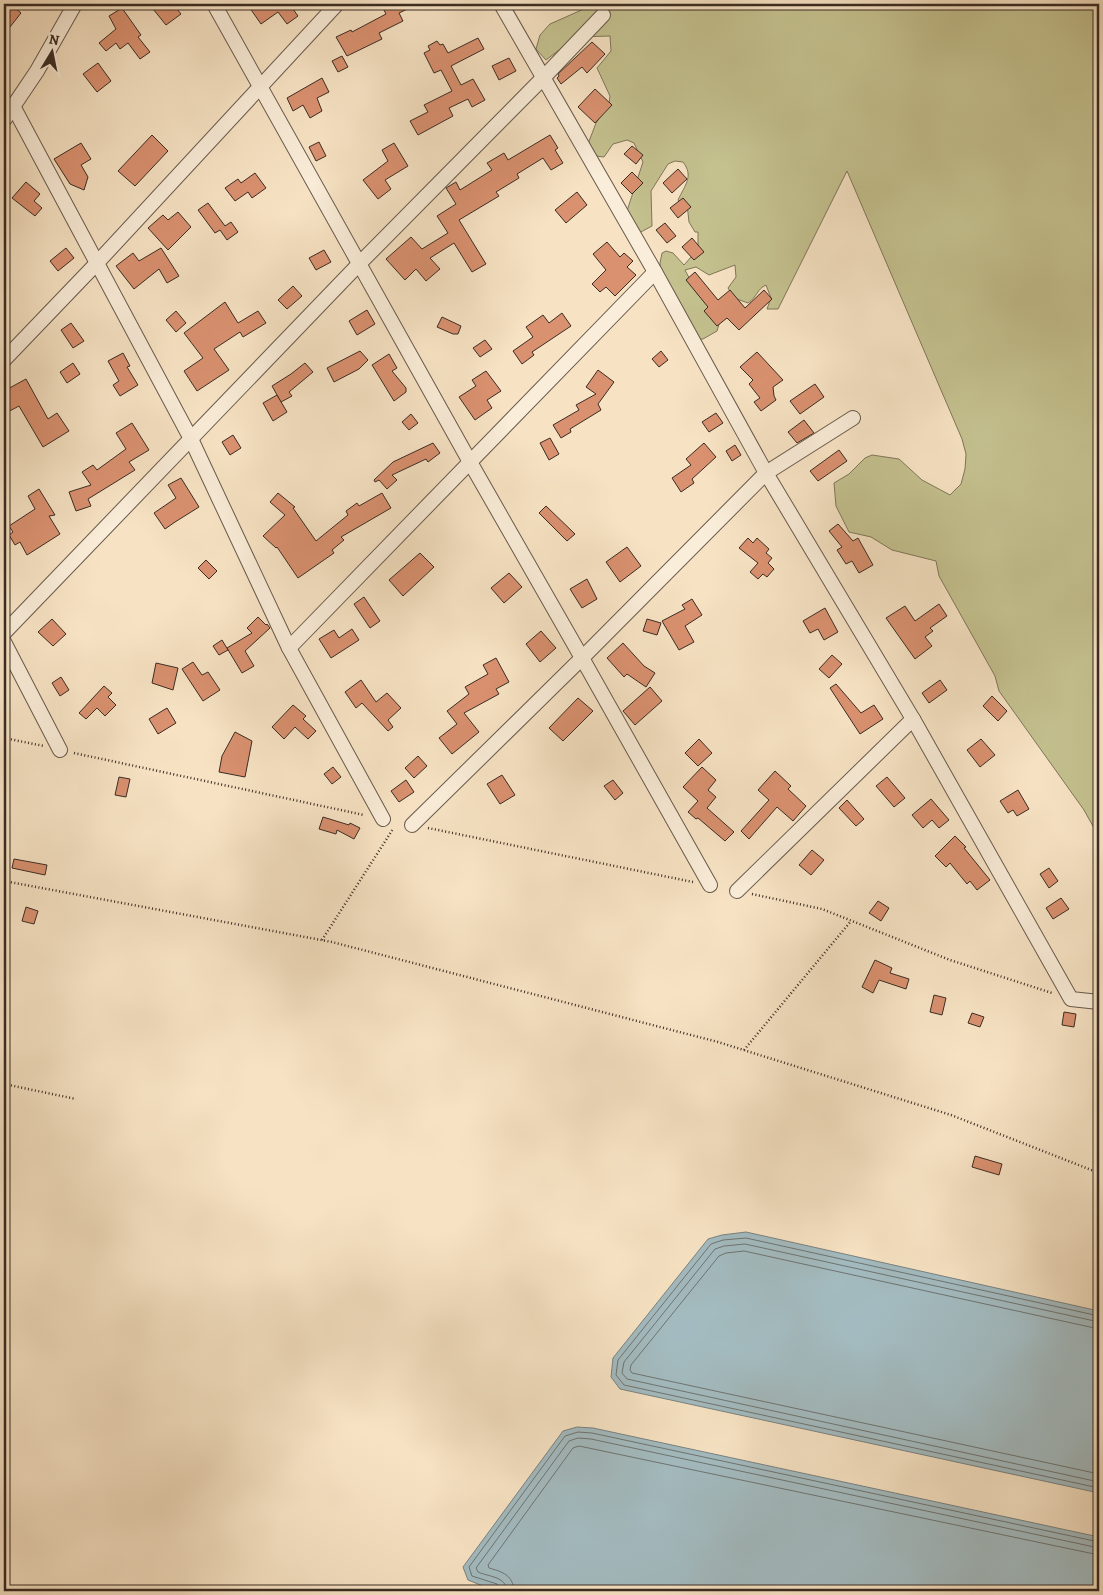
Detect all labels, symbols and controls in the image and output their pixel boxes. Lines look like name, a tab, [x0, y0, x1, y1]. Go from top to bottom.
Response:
north arrow	[28, 28, 78, 78]
text: N	[47, 29, 61, 50]

